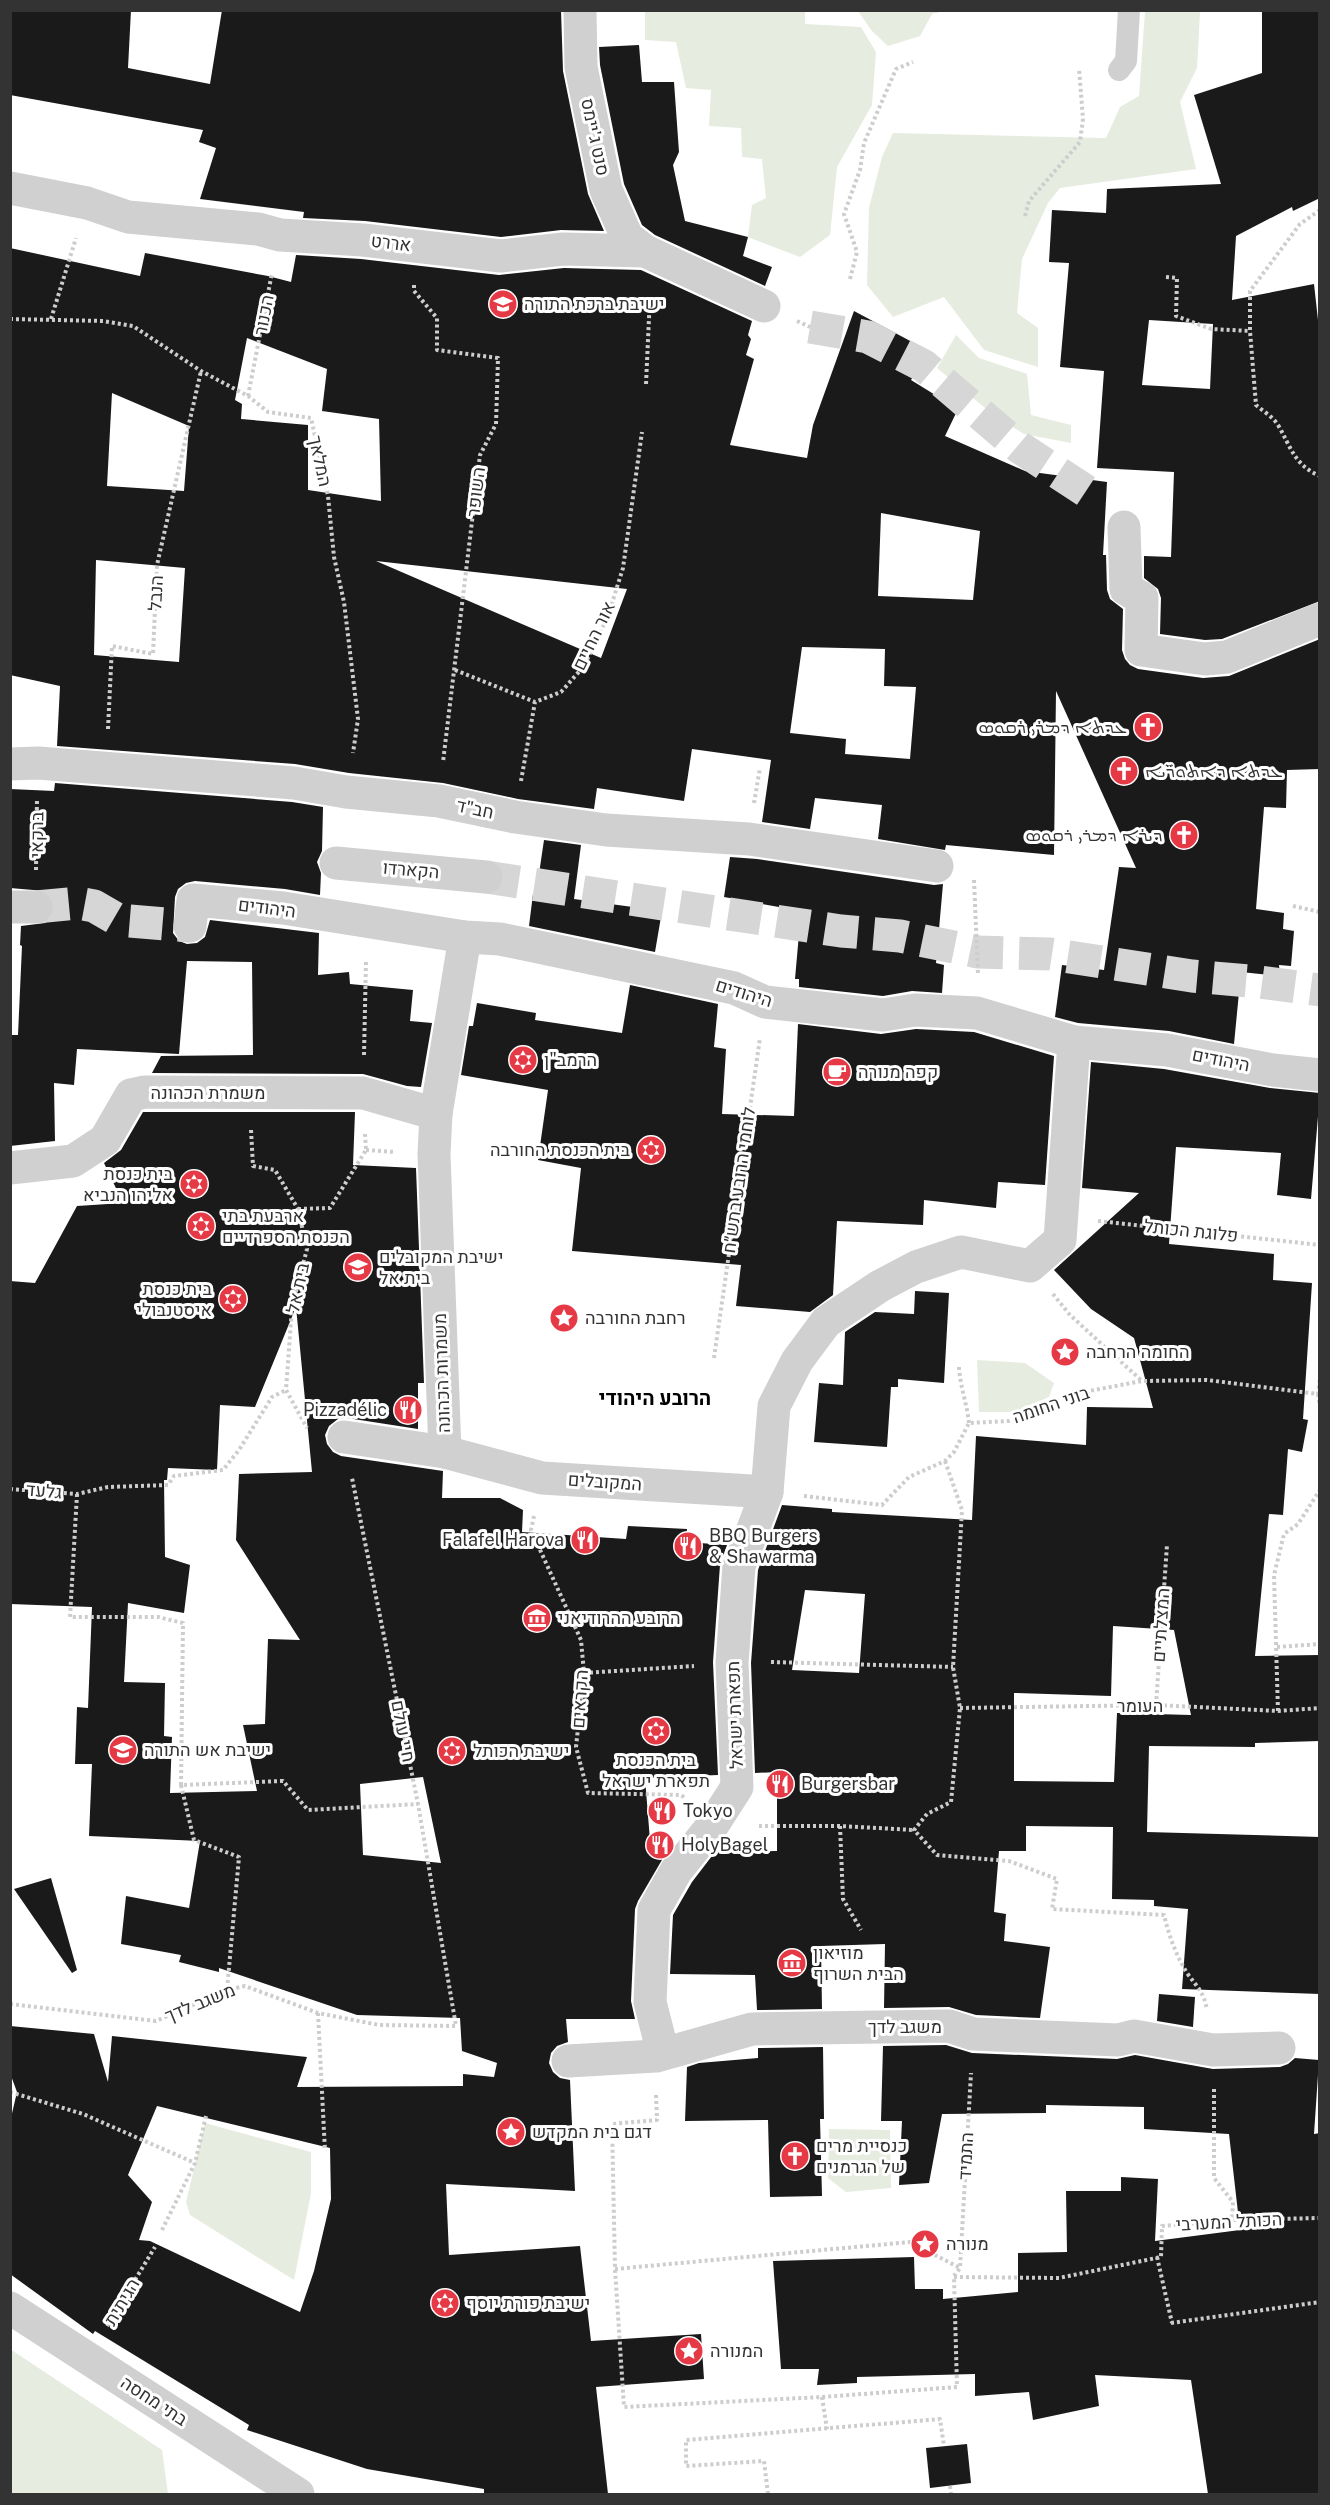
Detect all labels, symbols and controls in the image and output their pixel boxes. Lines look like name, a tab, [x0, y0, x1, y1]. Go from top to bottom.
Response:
street label: סנט ג'יימס	[577, 96, 614, 178]
street label: אררט	[370, 230, 412, 255]
school or university icon: ישיבת ברכת התורה	[487, 288, 519, 320]
street label: הכנור	[249, 293, 278, 337]
place label: ישיבת ברכת התורה	[524, 293, 664, 314]
street label: המלאך	[305, 433, 336, 488]
street label: השופר	[462, 466, 489, 518]
street label: הנבל	[144, 575, 167, 611]
street label: אור החיים	[568, 598, 619, 674]
church icon: ܥܕܬܐ ܕܡܪܝ ܪܩܘܣ	[1132, 711, 1164, 743]
place label: ܥܕܬܐ ܕܡܪܝ ܪܩܘܣ	[978, 716, 1127, 737]
church icon: ܥܕܬܐ ܕܐܬܘܖ̈ܝܐ	[1108, 755, 1140, 787]
place label: ܥܕܬܐ ܕܐܬܘܖ̈ܝܐ	[1145, 760, 1283, 781]
street label: חב"ד	[455, 794, 496, 823]
street label: ברקאי	[26, 811, 47, 858]
church icon: ܕܝܪܐ ܕܡܪܝ ܪܩܘܣ	[1168, 819, 1200, 851]
place label: ܕܝܪܐ ܕܡܪܝ ܪܩܘܣ	[1025, 824, 1163, 845]
street label: הקארדו	[382, 857, 440, 882]
street label: היהודים	[237, 894, 297, 921]
street label: היהודים	[713, 974, 775, 1011]
synagogue icon: הרמב"ן	[507, 1044, 539, 1076]
street label: היהודים	[1191, 1044, 1252, 1075]
place label: הרמב"ן	[544, 1049, 597, 1070]
cafe icon: קפה מנורה	[821, 1056, 853, 1088]
place label: קפה מנורה	[858, 1061, 938, 1082]
street label: משמרת הכהונה	[151, 1082, 265, 1103]
street label: לוחמי הרובע בתש״ח	[718, 1105, 759, 1254]
synagogue icon: בית הכנסת החורבה	[635, 1134, 667, 1166]
place label: בית הכנסת החורבה	[490, 1139, 631, 1160]
place label: בית כנסת אליהו הנביא	[83, 1163, 174, 1205]
synagogue icon: בית כנסת אליהו הנביא	[178, 1168, 210, 1200]
place label: ארבעת בתי הכנסת הספרדיים	[222, 1205, 350, 1247]
synagogue icon: ארבעת בתי הכנסת הספרדיים	[185, 1210, 217, 1242]
street label: פלוגת הכותל	[1143, 1215, 1239, 1246]
place label: ישיבת המקובלים בית אל	[379, 1246, 503, 1288]
school or university icon: ישיבת המקובלים בית אל	[342, 1251, 374, 1283]
street label: בית אל	[282, 1260, 313, 1315]
place label: בית כנסת איסטנבולי	[136, 1278, 213, 1320]
synagogue icon: בית כנסת איסטנבולי	[217, 1283, 249, 1315]
place icon: רחבת החורבה	[548, 1302, 580, 1334]
place label: רחבת החורבה	[585, 1307, 686, 1328]
street label: משמרות הכהונה	[429, 1313, 454, 1433]
place icon: החומה הרחבה	[1049, 1336, 1081, 1368]
place label: החומה הרחבה	[1086, 1341, 1190, 1362]
street label: בוני החומה	[1010, 1381, 1093, 1427]
district label: הרובע היהודי	[599, 1386, 711, 1410]
restaurant icon: Pizzadélic	[392, 1394, 424, 1426]
place label: Pizzadélic	[303, 1399, 387, 1420]
street label: המקובלים	[567, 1468, 643, 1495]
street label: גלעד	[25, 1478, 63, 1503]
restaurant icon: Falafel Harova	[569, 1524, 601, 1556]
place label: BBQ Burgers & Shawarma	[709, 1525, 818, 1567]
place label: Falafel Harova	[442, 1529, 564, 1550]
restaurant icon: BBQ Burgers & Shawarma	[672, 1530, 704, 1562]
street label: המצלתיים	[1147, 1587, 1174, 1663]
museum icon: הרובע ההרודיאני	[521, 1602, 553, 1634]
place label: הרובע ההרודיאני	[558, 1607, 681, 1628]
street label: תפארת ישראל	[722, 1661, 747, 1769]
street label: הקראים	[567, 1669, 592, 1729]
street label: העומר	[1117, 1695, 1163, 1716]
street label: חיי עולם	[387, 1698, 420, 1764]
synagogue icon: בית הכנסת תפארת ישראל	[640, 1715, 672, 1747]
school or university icon: ישיבת אש התורה	[107, 1734, 139, 1766]
synagogue icon: ישיבת הכותל	[436, 1735, 468, 1767]
place label: ישיבת אש התורה	[144, 1739, 271, 1760]
place label: ישיבת הכותל	[473, 1740, 569, 1761]
place label: בית הכנסת תפארת ישראל	[602, 1749, 710, 1791]
restaurant icon: Burgersbar	[764, 1768, 796, 1800]
place label: Burgersbar	[801, 1773, 895, 1794]
restaurant icon: Tokyo	[646, 1795, 678, 1827]
place label: Tokyo	[683, 1800, 733, 1821]
restaurant icon: HolyBagel	[644, 1829, 676, 1861]
place label: HolyBagel	[681, 1834, 768, 1855]
place label: מוזיאון הבית השרוף	[813, 1942, 904, 1984]
museum icon: מוזיאון הבית השרוף	[776, 1947, 808, 1979]
street label: משגב לדך	[162, 1979, 238, 2026]
street label: משגב לדך	[868, 2016, 942, 2037]
place icon: דגם בית המקדש	[495, 2116, 527, 2148]
place label: דגם בית המקדש	[532, 2121, 652, 2142]
street label: התמיד	[954, 2131, 977, 2181]
place label: כנסיית מרים של הגרמנים	[816, 2135, 907, 2177]
church icon: כנסיית מרים של הגרמנים	[779, 2140, 811, 2172]
street label: הכותל המערבי	[1175, 2208, 1283, 2235]
place icon: מנורה	[909, 2228, 941, 2260]
place label: מנורה	[946, 2233, 989, 2254]
street label: הגיתית	[99, 2275, 144, 2329]
synagogue icon: ישיבת פורת יוסף	[429, 2287, 461, 2319]
place label: ישיבת פורת יוסף	[466, 2292, 590, 2313]
place icon: המנורה	[673, 2335, 705, 2367]
place label: המנורה	[710, 2340, 763, 2361]
street label: בתי מחסה	[117, 2371, 192, 2430]

